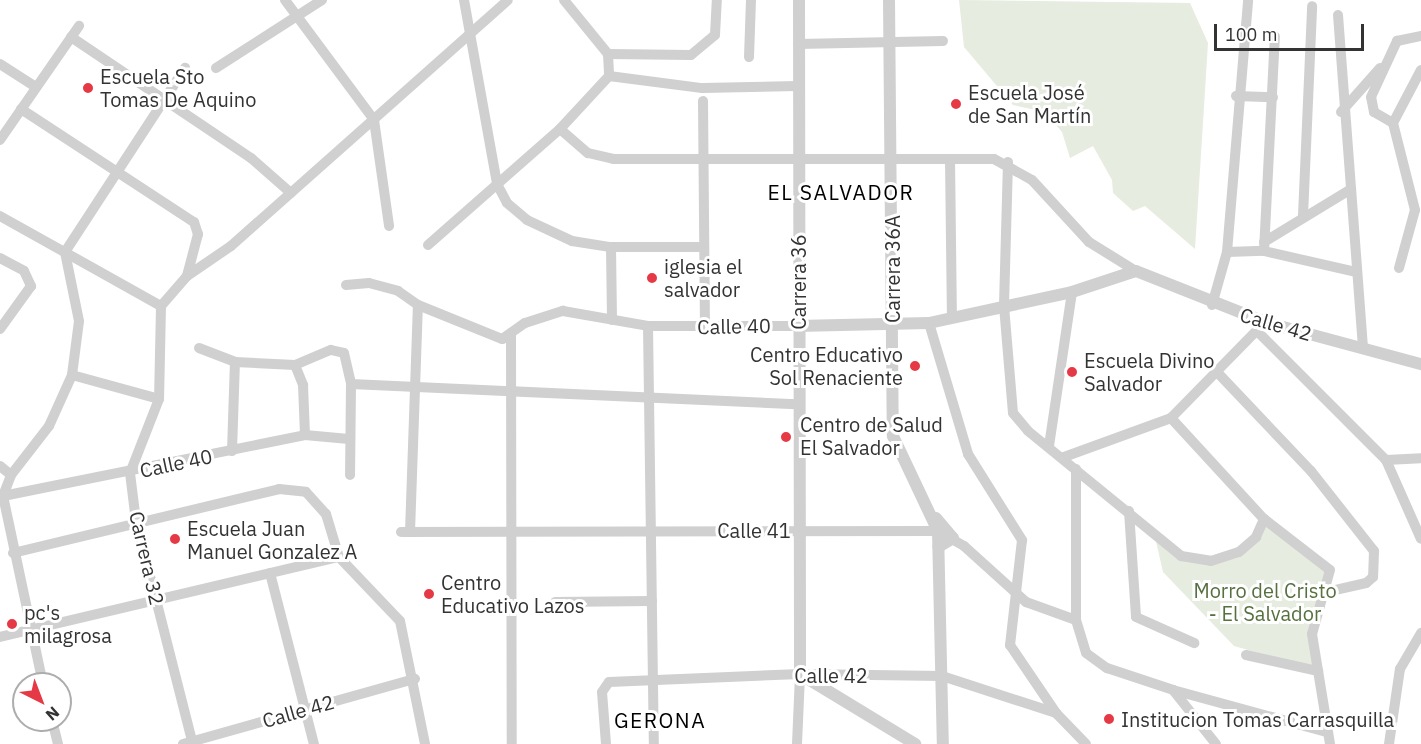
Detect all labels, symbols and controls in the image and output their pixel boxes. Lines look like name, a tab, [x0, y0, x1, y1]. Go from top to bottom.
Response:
scale bar	[1217, 12, 1367, 50]
text: 100 m	[1225, 23, 1277, 46]
place label: Escuela Sto Tomas De Aquino	[100, 64, 256, 111]
place label: Escuela José de San Martín	[968, 80, 1091, 127]
marker: Escuela Sto Tomas De Aquino	[81, 81, 95, 95]
marker: Escuela José de San Martín	[949, 97, 963, 111]
district label: EL SALVADOR	[768, 179, 914, 205]
street label: Carrera 36A	[880, 215, 904, 323]
street label: Carrera 36	[786, 234, 810, 330]
place label: iglesia el salvador	[664, 254, 743, 301]
marker: iglesia el salvador	[645, 271, 659, 285]
street label: Calle 42	[1237, 302, 1315, 346]
street label: Calle 40	[697, 313, 771, 339]
place label: Centro Educativo Sol Renaciente	[750, 342, 903, 389]
place label: Escuela Divino Salvador	[1084, 348, 1214, 395]
marker: Centro Educativo Sol Renaciente	[908, 359, 922, 373]
marker: Escuela Divino Salvador	[1065, 365, 1079, 379]
place label: Centro de Salud El Salvador	[800, 413, 943, 460]
marker: Centro de Salud El Salvador	[777, 428, 795, 446]
street label: Calle 40	[138, 444, 214, 482]
street label: Carrera 32	[125, 509, 169, 607]
place label: Escuela Juan Manuel Gonzalez A	[187, 516, 357, 563]
street label: Calle 41	[717, 518, 791, 542]
marker: Escuela Juan Manuel Gonzalez A	[168, 532, 182, 546]
place label: Centro Educativo Lazos	[441, 570, 584, 617]
park label: Morro del Cristo - El Salvador	[1193, 578, 1337, 625]
marker: Centro Educativo Lazos	[422, 587, 436, 601]
place label: pc's milagrosa	[24, 600, 112, 647]
marker: pc's milagrosa	[5, 617, 19, 631]
street label: Calle 42	[794, 663, 868, 687]
north arrow	[12, 672, 72, 732]
street label: Calle 42	[259, 689, 337, 733]
text: N	[42, 703, 64, 725]
district label: GERONA	[614, 707, 706, 733]
place label: Institucion Tomas Carrasquilla	[1121, 707, 1394, 731]
marker: Institucion Tomas Carrasquilla	[1102, 712, 1116, 726]

